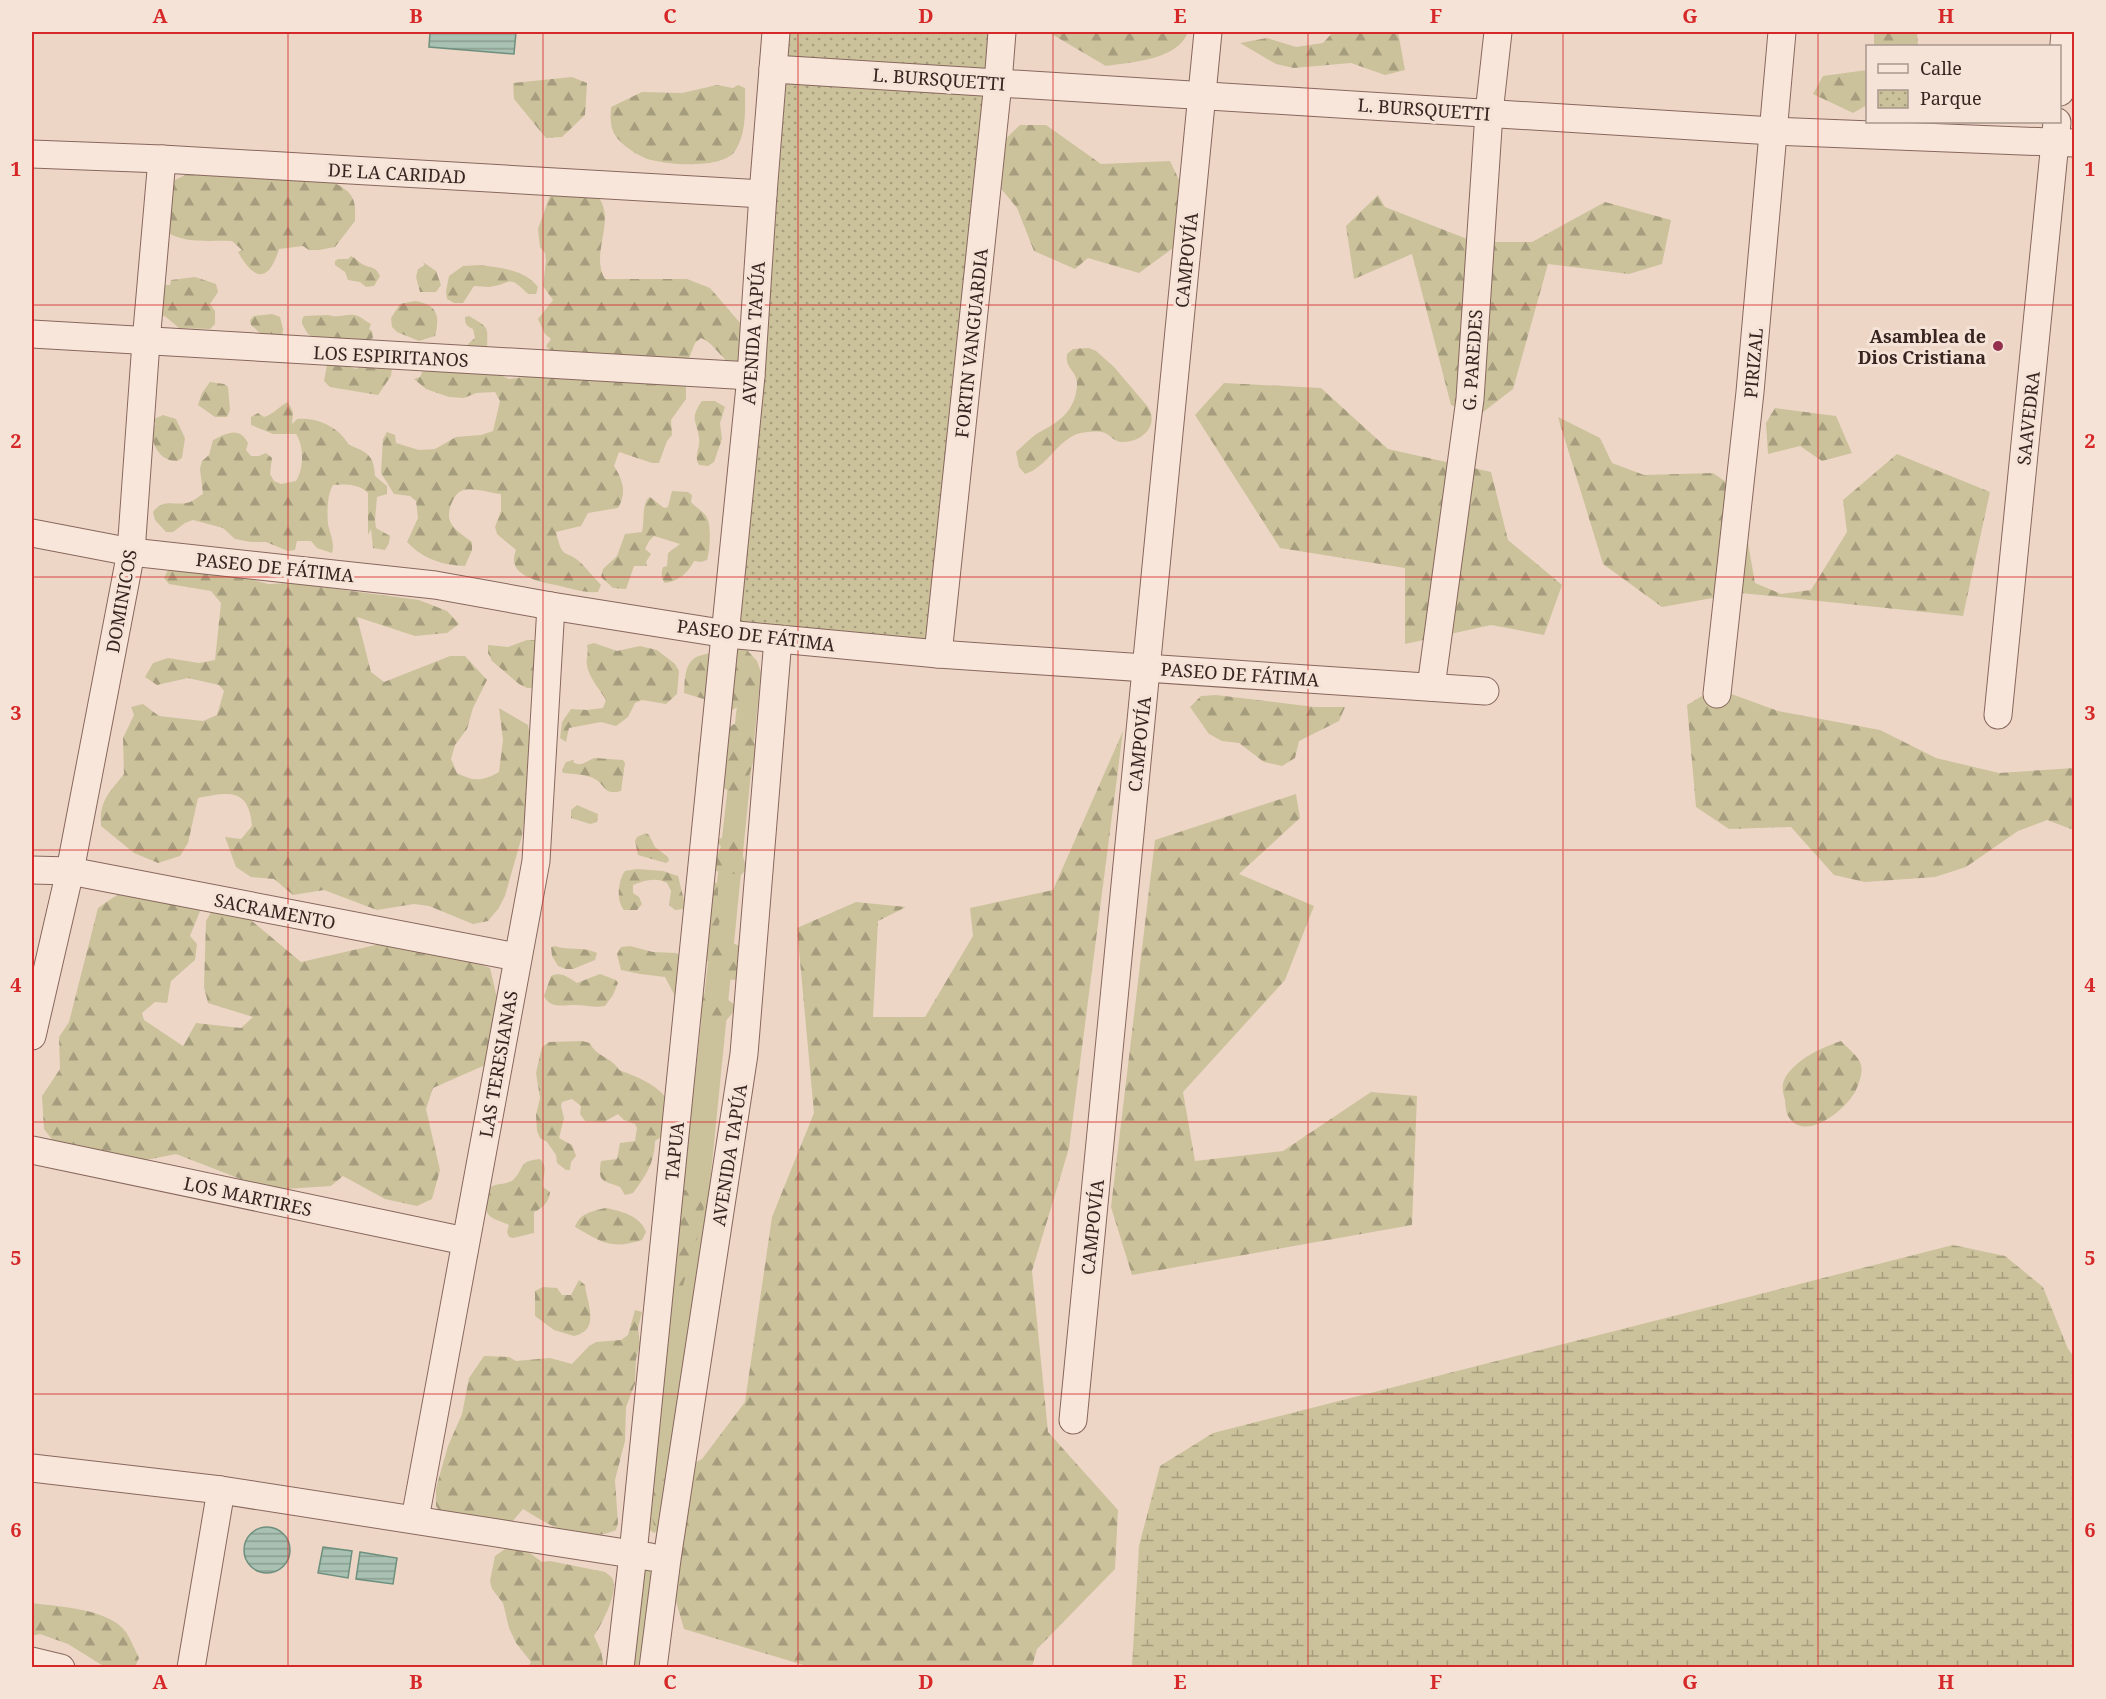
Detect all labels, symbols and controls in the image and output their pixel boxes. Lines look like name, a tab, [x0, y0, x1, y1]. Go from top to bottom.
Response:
text: A	[152, 2, 168, 29]
text: B	[409, 2, 423, 29]
text: C	[663, 2, 677, 29]
text: D	[918, 2, 934, 29]
text: E	[1173, 2, 1187, 29]
text: F	[1430, 2, 1442, 29]
text: G	[1682, 2, 1698, 29]
text: H	[1938, 2, 1954, 29]
legend	[1866, 45, 2061, 123]
text: Calle	[1920, 56, 1962, 80]
street label: L. BURSQUETTI	[872, 62, 1006, 96]
text: Parque	[1920, 86, 1982, 110]
street label: L. BURSQUETTI	[1357, 92, 1491, 126]
text: 1	[10, 155, 22, 182]
text: 1	[2084, 155, 2096, 182]
street label: DE LA CARIDAD	[327, 157, 467, 189]
street label: CAMPOVÍA	[1169, 211, 1203, 309]
street label: FORTIN VANGUARDIA	[949, 247, 993, 439]
street label: AVENIDA TAPÚA	[736, 260, 770, 406]
street label: G. PAREDES	[1456, 308, 1488, 412]
place label: Asamblea de Dios Cristiana	[1858, 324, 1986, 369]
street label: PIRIZAL	[1738, 327, 1768, 399]
marker: Asamblea de Dios Cristiana	[1991, 339, 2005, 353]
street label: LOS ESPIRITANOS	[313, 340, 469, 372]
street label: SAAVEDRA	[2011, 370, 2045, 466]
text: 2	[10, 427, 22, 454]
text: 2	[2084, 427, 2096, 454]
street label: DOMINICOS	[100, 547, 142, 655]
street label: PASEO DE FÁTIMA	[195, 547, 356, 587]
street label: PASEO DE FÁTIMA	[676, 613, 837, 657]
street label: PASEO DE FÁTIMA	[1160, 656, 1320, 692]
street label: CAMPOVÍA	[1122, 695, 1156, 793]
text: 3	[10, 699, 22, 726]
text: 3	[2084, 699, 2096, 726]
street label: SACRAMENTO	[212, 887, 338, 935]
text: 4	[10, 971, 22, 998]
text: 4	[2084, 971, 2096, 998]
street label: LAS TERESIANAS	[473, 989, 523, 1139]
street label: AVENIDA TAPÚA	[706, 1082, 752, 1228]
street label: TAPUA	[659, 1120, 689, 1181]
street label: LOS MARTIRES	[182, 1171, 314, 1221]
street label: CAMPOVÍA	[1075, 1178, 1109, 1276]
text: 5	[10, 1244, 22, 1271]
text: 5	[2084, 1244, 2096, 1271]
text: 6	[10, 1516, 22, 1543]
text: 6	[2084, 1516, 2096, 1543]
text: A	[152, 1668, 168, 1695]
text: B	[409, 1668, 423, 1695]
text: C	[663, 1668, 677, 1695]
text: D	[918, 1668, 934, 1695]
text: E	[1173, 1668, 1187, 1695]
text: F	[1430, 1668, 1442, 1695]
text: G	[1682, 1668, 1698, 1695]
text: H	[1938, 1668, 1954, 1695]

